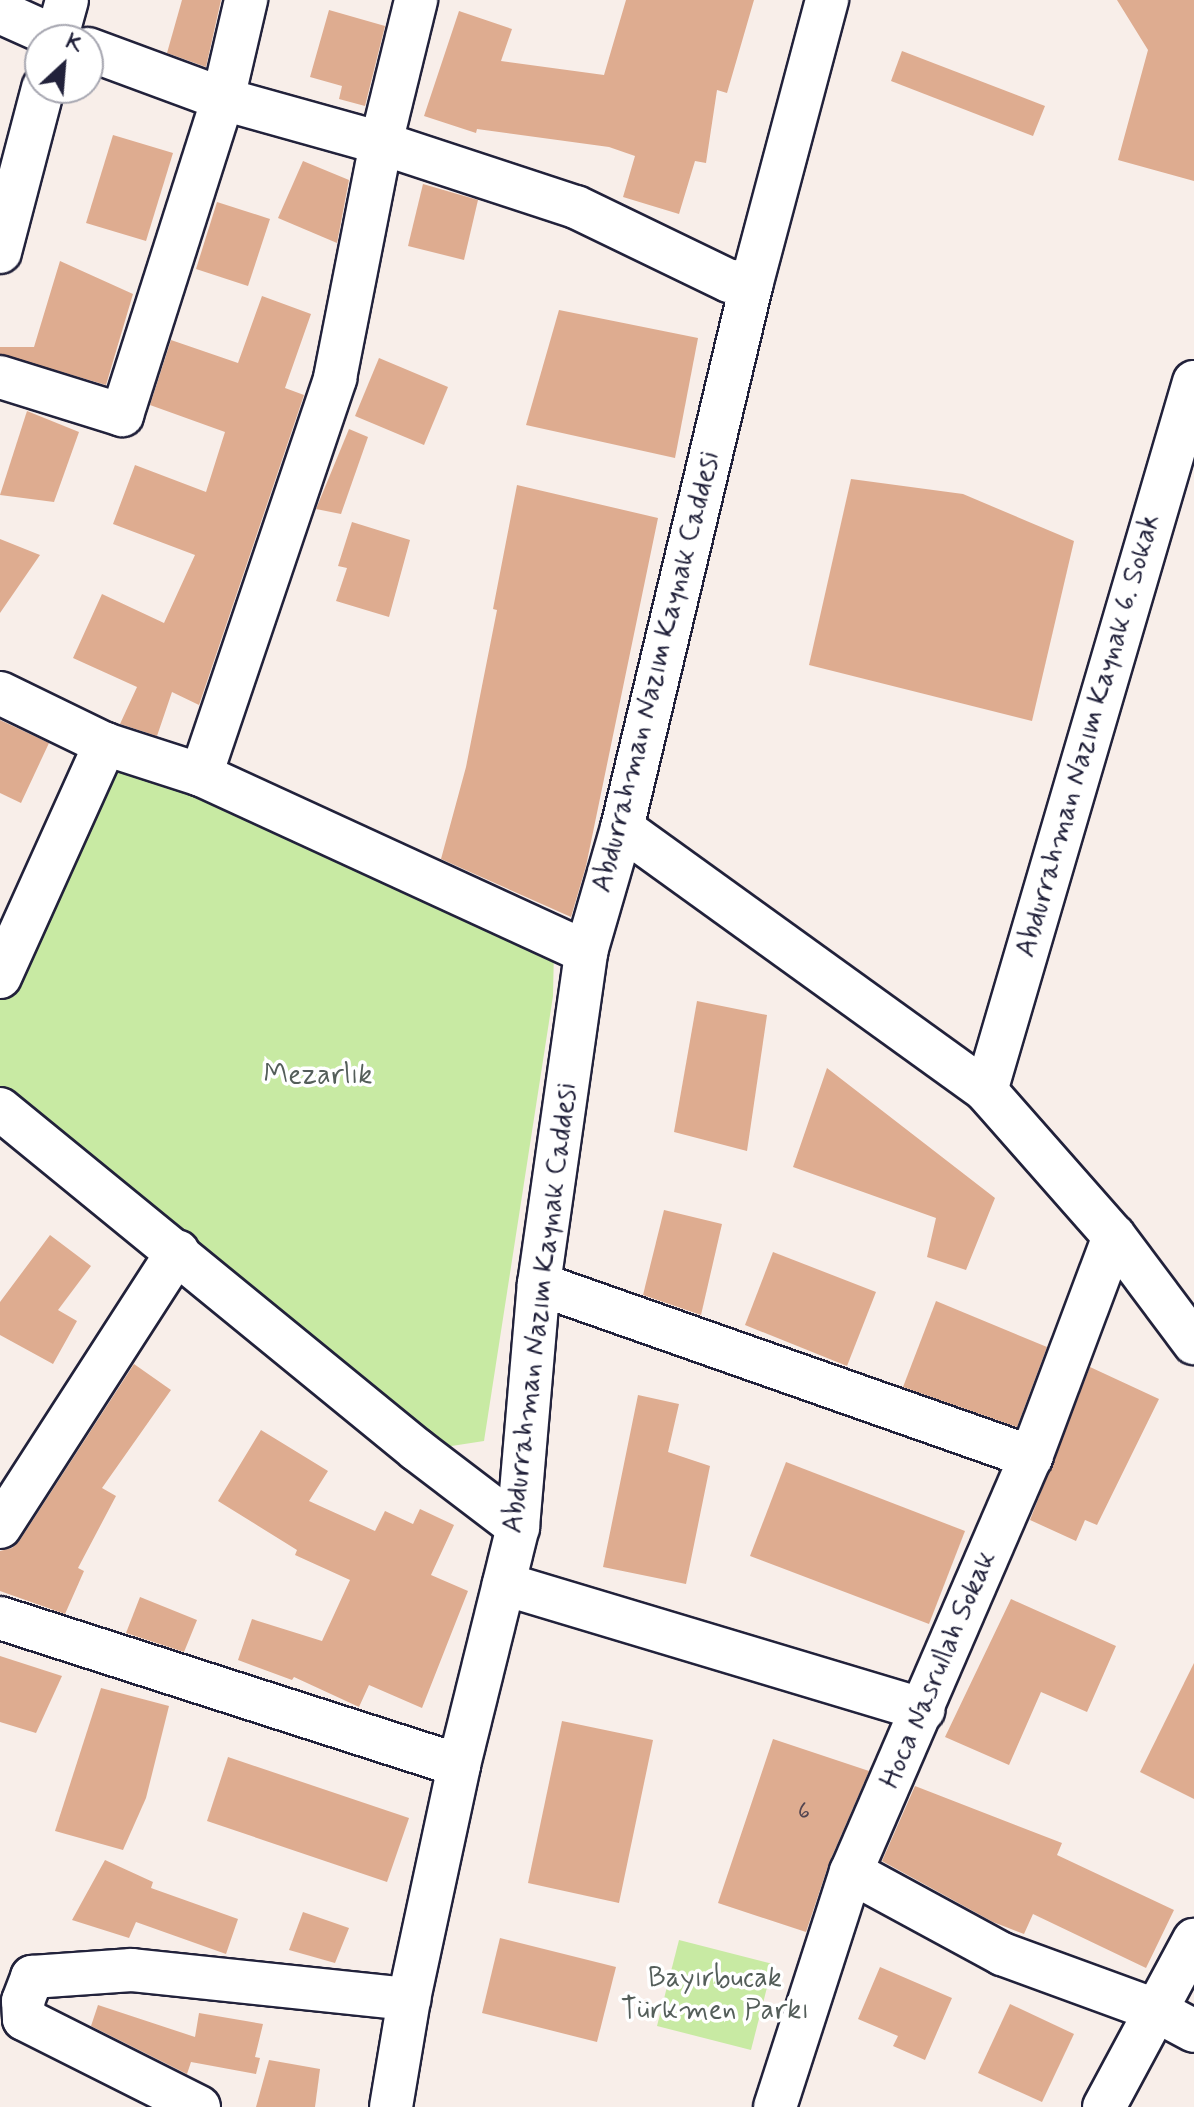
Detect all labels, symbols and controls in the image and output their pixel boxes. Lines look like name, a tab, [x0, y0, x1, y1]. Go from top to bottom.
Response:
north arrow	[24, 24, 104, 104]
text: K	[61, 28, 87, 60]
street label: Abdurrahman Nazım Kaynak Caddesi	[585, 443, 729, 901]
street label: Abdurrahman Nazım Kaynak 6. Sokak	[1008, 507, 1170, 965]
park label: Mezarlık	[263, 1059, 373, 1093]
street label: Abdurrahman Nazım Kaynak Caddesi	[496, 1075, 586, 1541]
street label: Hoca Nasrullah Sokak	[874, 1547, 1004, 1793]
house number: 6	[798, 1798, 810, 1826]
park label: Bayırbucak Türkmen Parkı	[622, 1962, 808, 2028]

